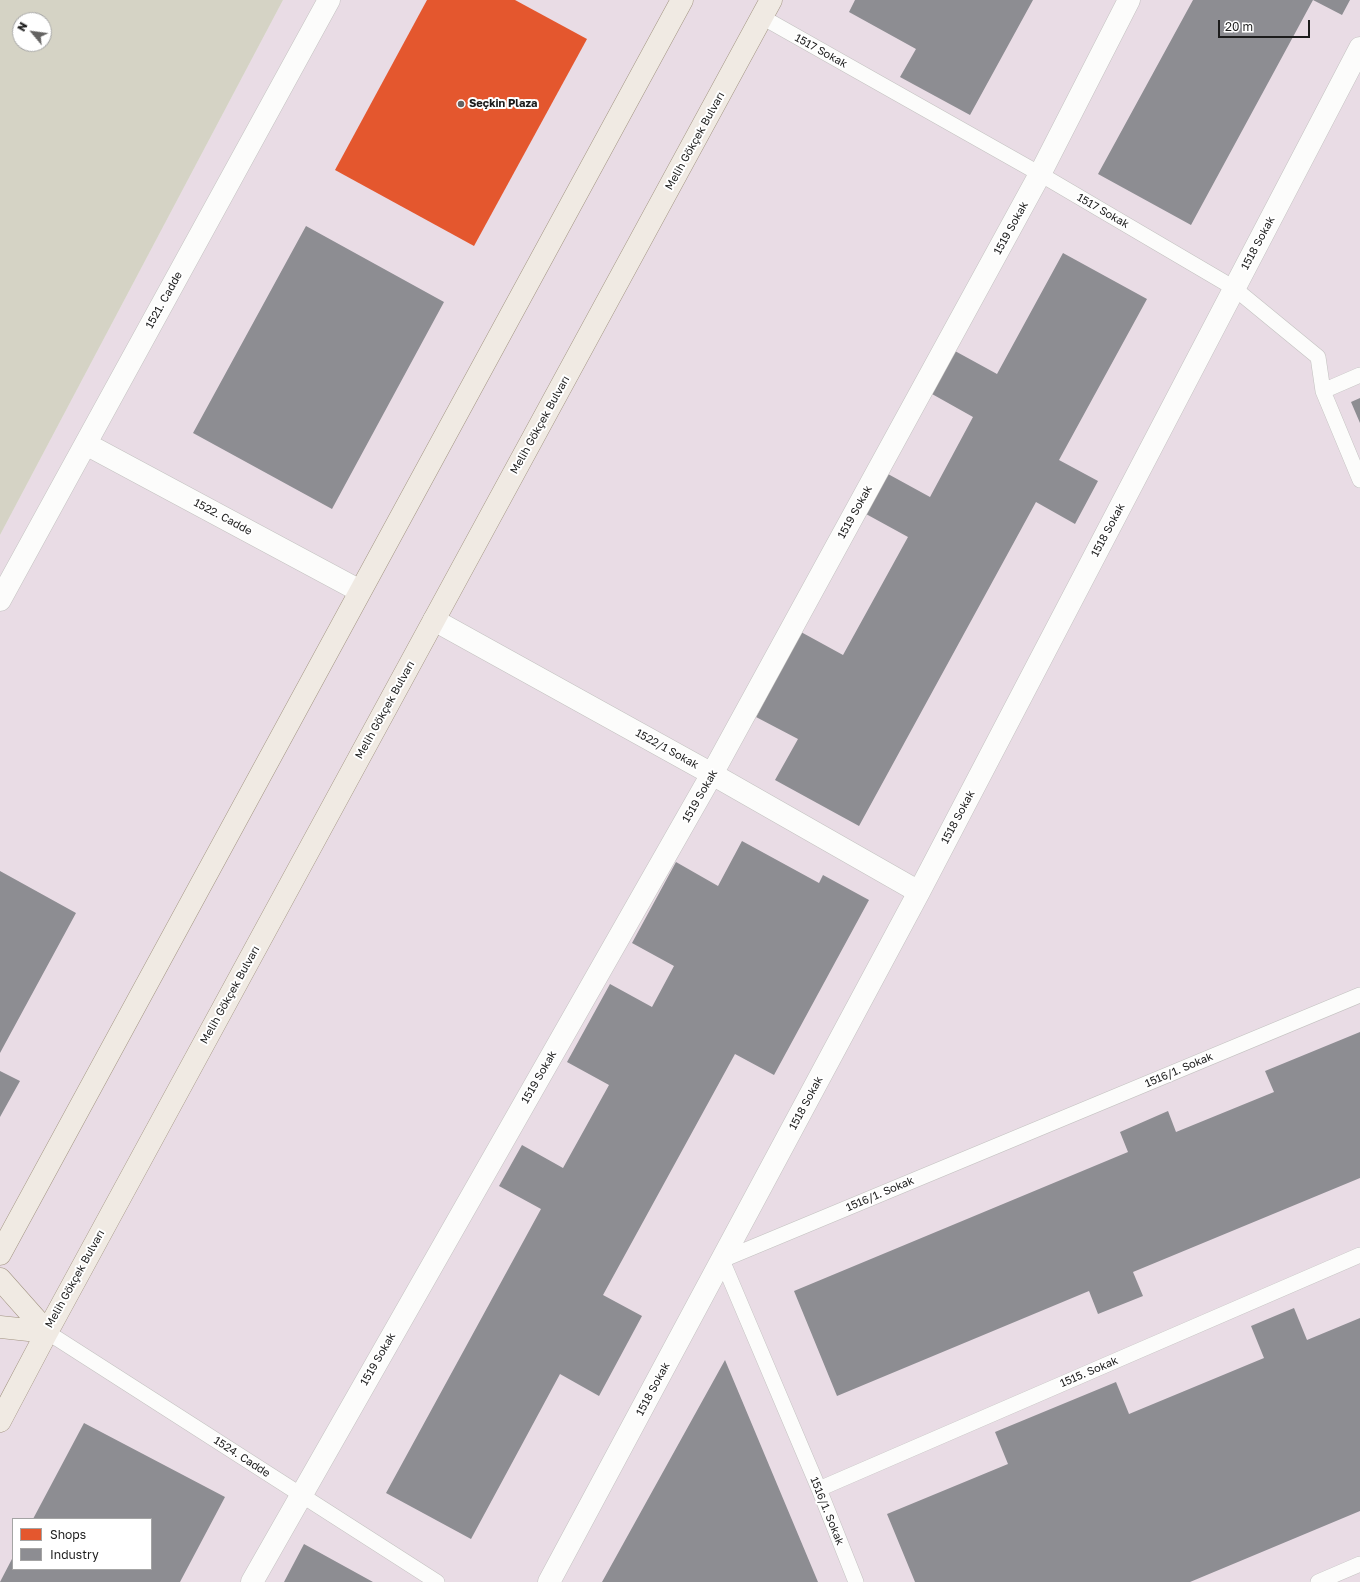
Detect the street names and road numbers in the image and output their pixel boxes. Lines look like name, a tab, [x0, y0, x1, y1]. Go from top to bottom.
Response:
street label: 1517 Sokak	[793, 31, 849, 71]
street label: Melih Gökçek Bulvarı	[663, 90, 727, 192]
street label: 1517 Sokak	[1075, 191, 1131, 231]
street label: 1519 Sokak	[991, 199, 1031, 257]
street label: 1518 Sokak	[1238, 214, 1278, 272]
street label: 1521. Cadde	[143, 269, 185, 331]
street label: Melih Gökçek Bulvarı	[508, 374, 572, 476]
street label: 1519 Sokak	[835, 483, 875, 541]
street label: 1522. Cadde	[192, 496, 254, 538]
street label: 1518 Sokak	[1088, 501, 1128, 559]
street label: Melih Gökçek Bulvarı	[353, 659, 417, 761]
street label: 1522/1 Sokak	[633, 726, 701, 772]
street label: 1519 Sokak	[680, 767, 720, 825]
street label: 1518 Sokak	[938, 788, 978, 846]
street label: Melih Gökçek Bulvarı	[198, 944, 262, 1046]
street label: 1519 Sokak	[519, 1048, 559, 1106]
street label: 1516/1. Sokak	[1143, 1050, 1215, 1090]
street label: 1518 Sokak	[786, 1074, 826, 1132]
street label: 1516/1. Sokak	[844, 1174, 916, 1214]
street label: Melih Gökçek Bulvarı	[43, 1228, 107, 1330]
street label: 1519 Sokak	[358, 1330, 398, 1388]
street label: 1515. Sokak	[1058, 1354, 1120, 1390]
street label: 1518 Sokak	[633, 1360, 673, 1418]
street label: 1524. Cadde	[211, 1434, 273, 1480]
street label: 1516/1. Sokak	[807, 1475, 847, 1547]

